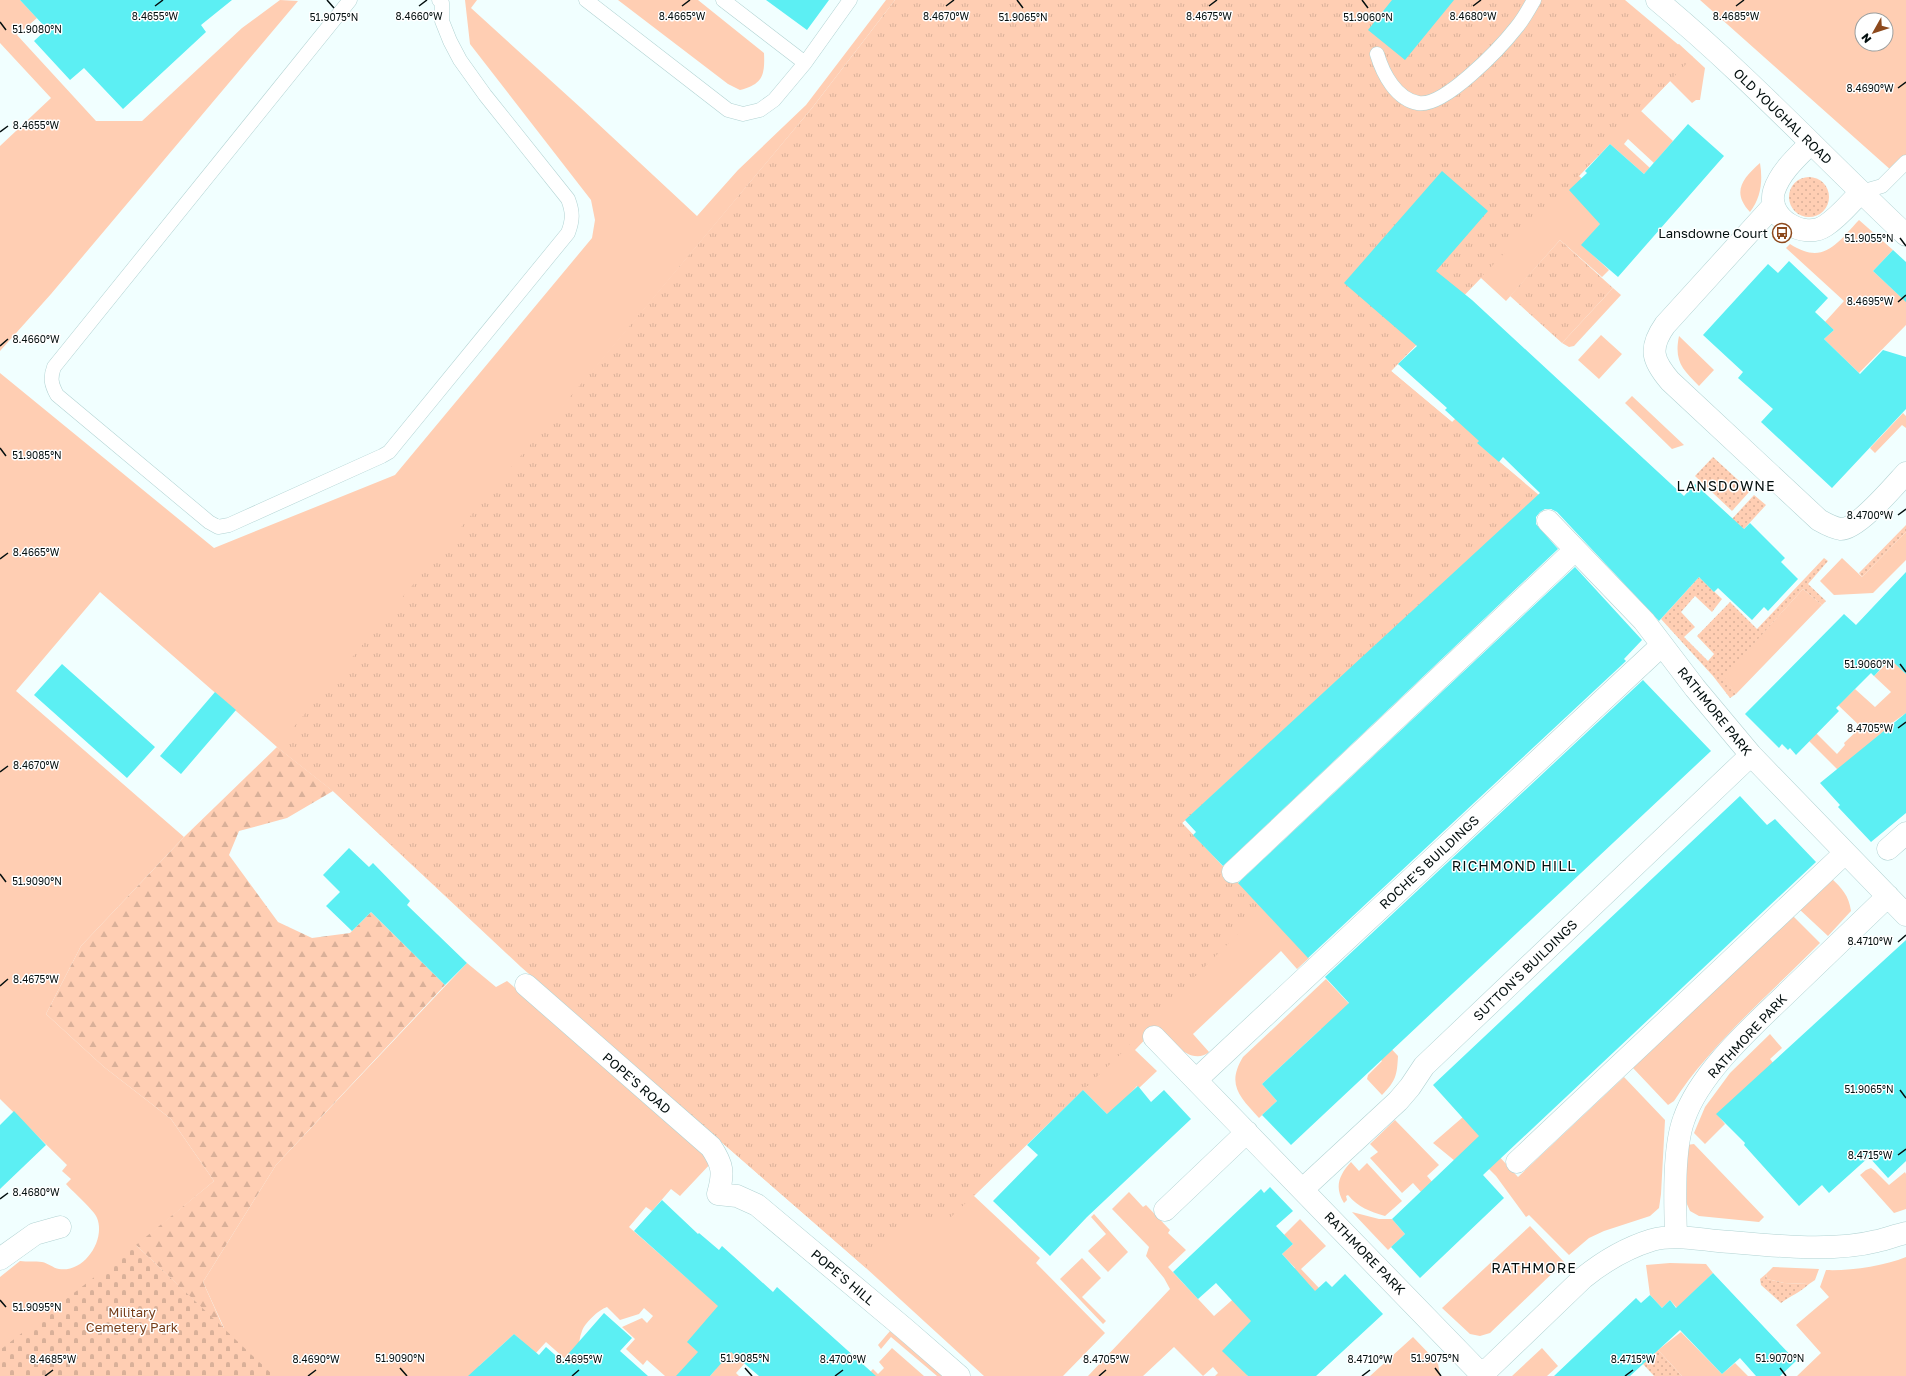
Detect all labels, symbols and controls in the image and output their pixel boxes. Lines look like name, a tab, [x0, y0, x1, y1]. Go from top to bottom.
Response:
text: 8.4655°W	[132, 10, 179, 22]
text: 8.4660°W	[396, 10, 443, 22]
text: 8.4665°W	[659, 10, 706, 22]
text: 8.4670°W	[923, 10, 970, 22]
text: 8.4675°W	[1186, 10, 1232, 22]
text: 8.4680°W	[1449, 10, 1497, 22]
text: 8.4685°W	[1713, 10, 1760, 22]
text: 51.9075°N	[310, 11, 358, 23]
text: 51.9065°N	[998, 11, 1048, 23]
text: 51.9060°N	[1343, 11, 1393, 23]
north arrow	[1854, 12, 1894, 52]
text: 51.9080°N	[12, 23, 62, 35]
text: N	[1858, 31, 1874, 46]
street label: OLD YOUGHAL ROAD	[1730, 65, 1836, 167]
text: 8.4690°W	[1847, 82, 1894, 94]
text: 8.4655°W	[13, 119, 60, 131]
bus stop icon: Lansdowne Court	[1771, 222, 1793, 244]
place label: Lansdowne Court	[1658, 225, 1768, 241]
text: 51.9055°N	[1845, 232, 1894, 244]
text: 8.4695°W	[1847, 295, 1894, 307]
text: 8.4660°W	[13, 333, 60, 345]
text: 51.9085°N	[12, 449, 62, 461]
district label: LANSDOWNE	[1676, 477, 1776, 494]
text: 8.4700°W	[1847, 509, 1894, 521]
text: 8.4665°W	[13, 546, 60, 558]
text: 51.9060°N	[1844, 658, 1894, 670]
street label: RATHMORE PARK	[1674, 664, 1756, 759]
text: 8.4705°W	[1847, 722, 1893, 734]
text: 8.4670°W	[13, 759, 60, 771]
street label: ROCHE'S BUILDINGS	[1376, 812, 1482, 912]
district label: RICHMOND HILL	[1452, 857, 1576, 874]
text: 51.9090°N	[12, 875, 62, 887]
street label: SUTTON'S BUILDINGS	[1470, 916, 1580, 1024]
text: 8.4710°W	[1847, 935, 1893, 947]
text: 8.4675°W	[13, 973, 59, 985]
street label: RATHMORE PARK	[1704, 991, 1790, 1081]
street label: POPE'S ROAD	[600, 1049, 674, 1117]
text: 51.9065°N	[1844, 1083, 1894, 1095]
text: 8.4715°W	[1848, 1149, 1893, 1161]
text: 8.4680°W	[12, 1186, 60, 1198]
street label: RATHMORE PARK	[1321, 1208, 1409, 1298]
street label: POPE'S HILL	[808, 1246, 878, 1309]
district label: RATHMORE	[1491, 1259, 1577, 1276]
text: 51.9095°N	[12, 1301, 62, 1313]
park label: Military Cemetery Park	[86, 1304, 179, 1335]
text: 51.9090°N	[375, 1352, 425, 1364]
text: 51.9085°N	[720, 1352, 770, 1364]
text: 51.9075°N	[1411, 1352, 1459, 1364]
text: 51.9070°N	[1756, 1352, 1804, 1364]
text: 8.4685°W	[30, 1353, 77, 1365]
text: 8.4690°W	[293, 1353, 340, 1365]
text: 8.4695°W	[556, 1353, 603, 1365]
text: 8.4700°W	[820, 1353, 867, 1365]
text: 8.4705°W	[1083, 1353, 1129, 1365]
text: 8.4710°W	[1347, 1353, 1393, 1365]
text: 8.4715°W	[1611, 1353, 1656, 1365]

